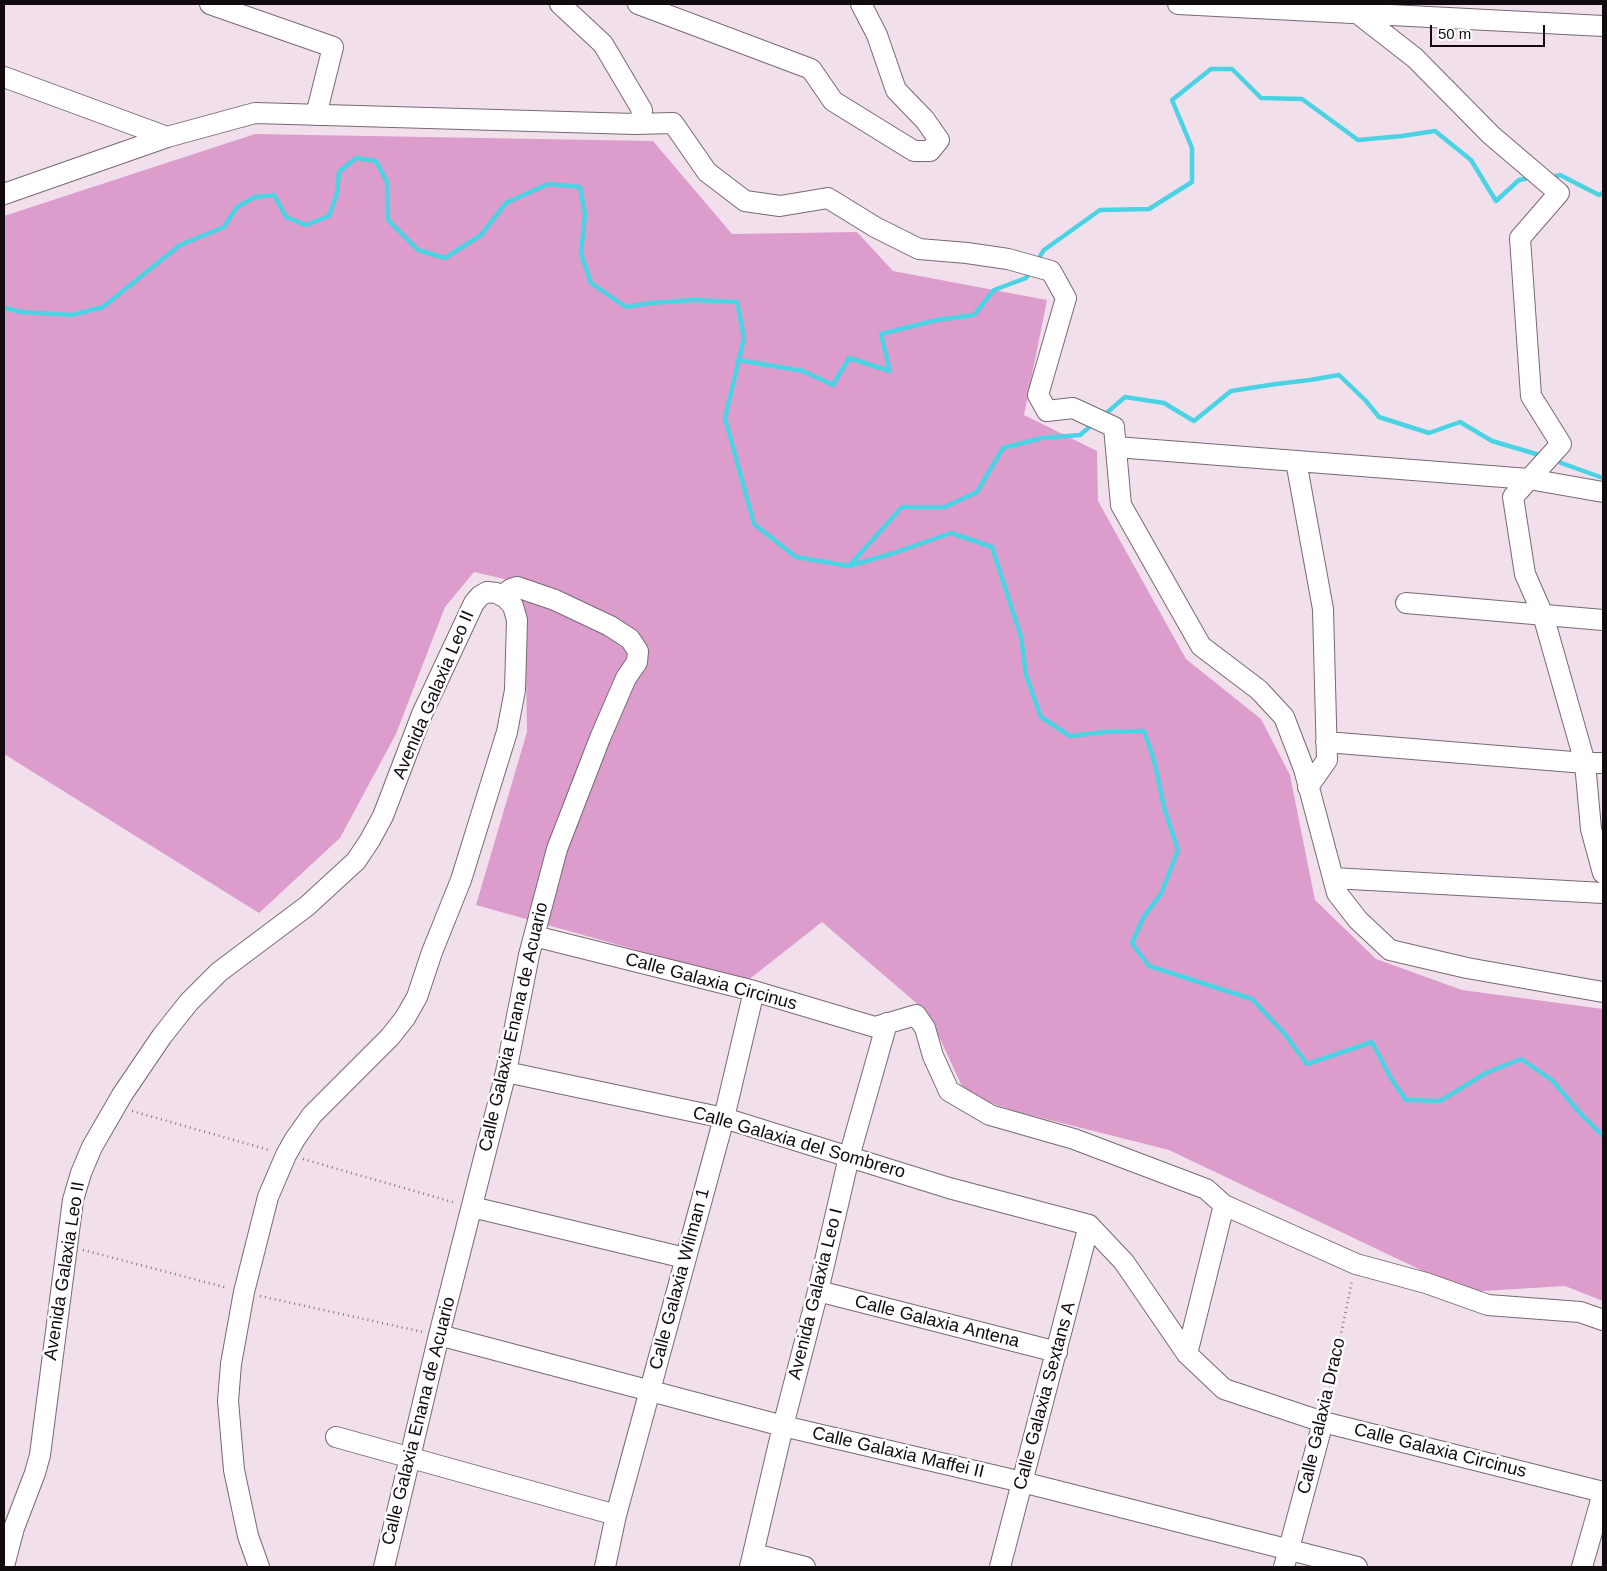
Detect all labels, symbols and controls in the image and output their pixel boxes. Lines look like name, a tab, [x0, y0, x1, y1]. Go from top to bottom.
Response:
scale bar	[1432, 15, 1547, 47]
text: 50 m	[1438, 25, 1471, 42]
street label: Avenida Galaxia Leo II	[389, 608, 479, 782]
street label: Calle Galaxia Enana de Acuario	[475, 900, 553, 1154]
street label: Calle Galaxia Circinus	[623, 949, 799, 1015]
street label: Calle Galaxia del Sombrero	[690, 1102, 908, 1184]
street label: Avenida Galaxia Leo II	[40, 1180, 90, 1362]
street label: Calle Galaxia Wilman 1	[645, 1186, 715, 1372]
street label: Avenida Galaxia Leo I	[784, 1206, 848, 1382]
street label: Calle Galaxia Antena	[852, 1291, 1022, 1353]
street label: Calle Galaxia Enana de Acuario	[378, 1295, 460, 1547]
street label: Calle Galaxia Sextans A	[1009, 1299, 1081, 1493]
street label: Calle Galaxia Draco	[1293, 1336, 1351, 1496]
street label: Calle Galaxia Circinus	[1351, 1419, 1529, 1483]
street label: Calle Galaxia Maffei II	[810, 1423, 986, 1483]

